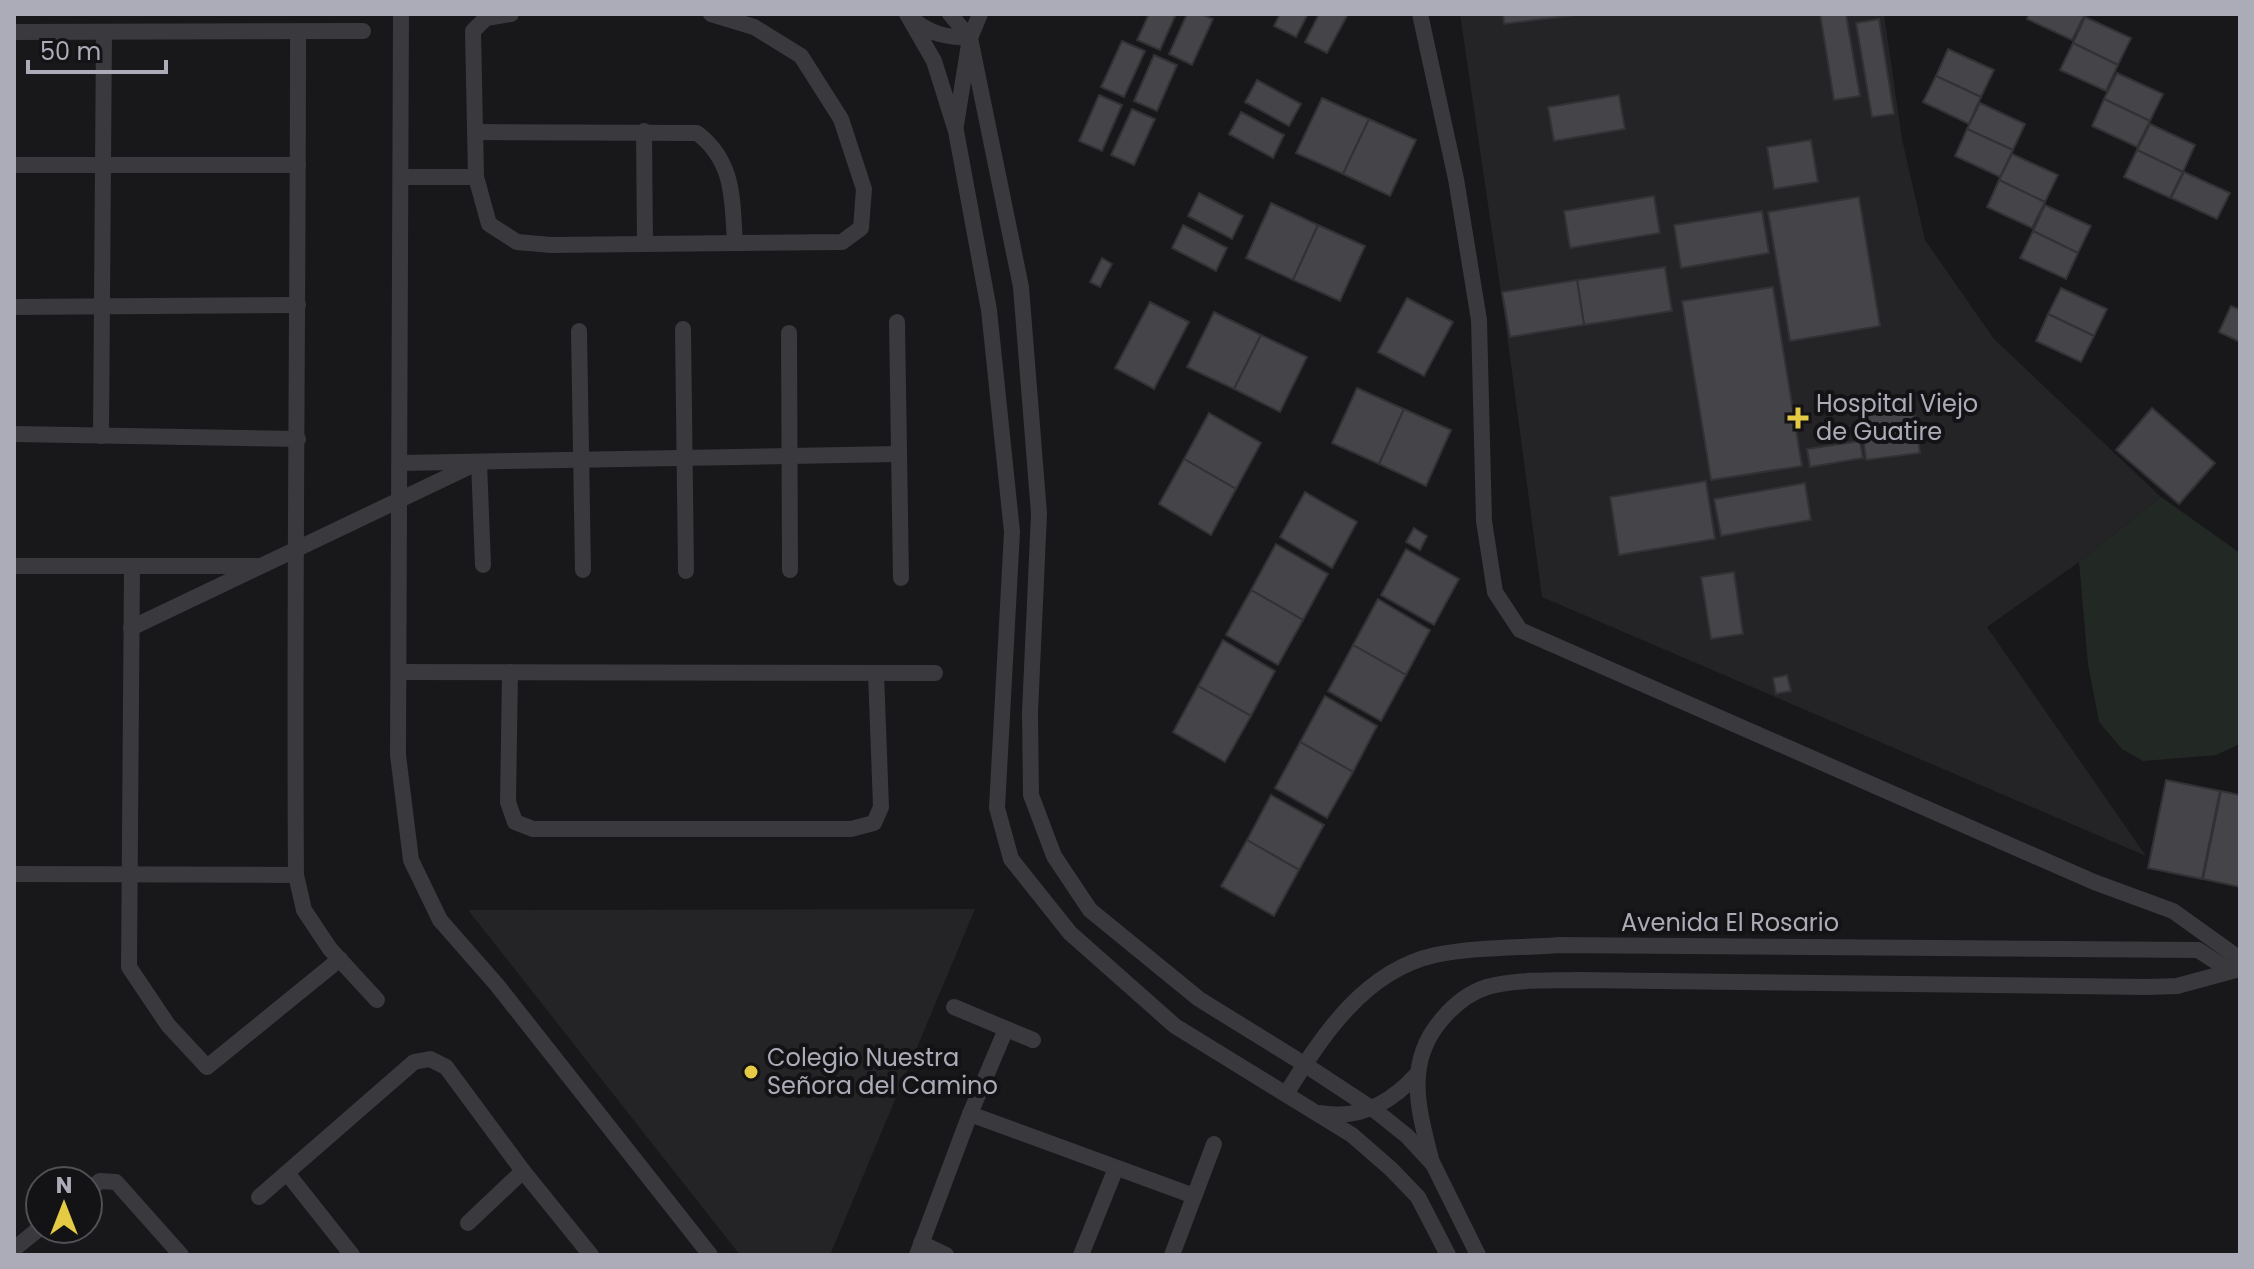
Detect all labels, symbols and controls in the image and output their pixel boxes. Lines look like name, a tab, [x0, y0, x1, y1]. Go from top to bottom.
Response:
scale bar	[28, 24, 166, 74]
text: 50 m	[40, 35, 101, 68]
place label: Hospital Viejo de Guatire	[1816, 387, 1978, 448]
marker: Hospital Viejo de Guatire	[1787, 407, 1809, 429]
street label: Avenida El Rosario	[1621, 906, 1839, 939]
place label: Colegio Nuestra Señora del Camino	[767, 1041, 998, 1102]
marker: Colegio Nuestra Señora del Camino	[742, 1063, 760, 1081]
north arrow	[24, 1165, 104, 1245]
text: N	[56, 1170, 72, 1201]

